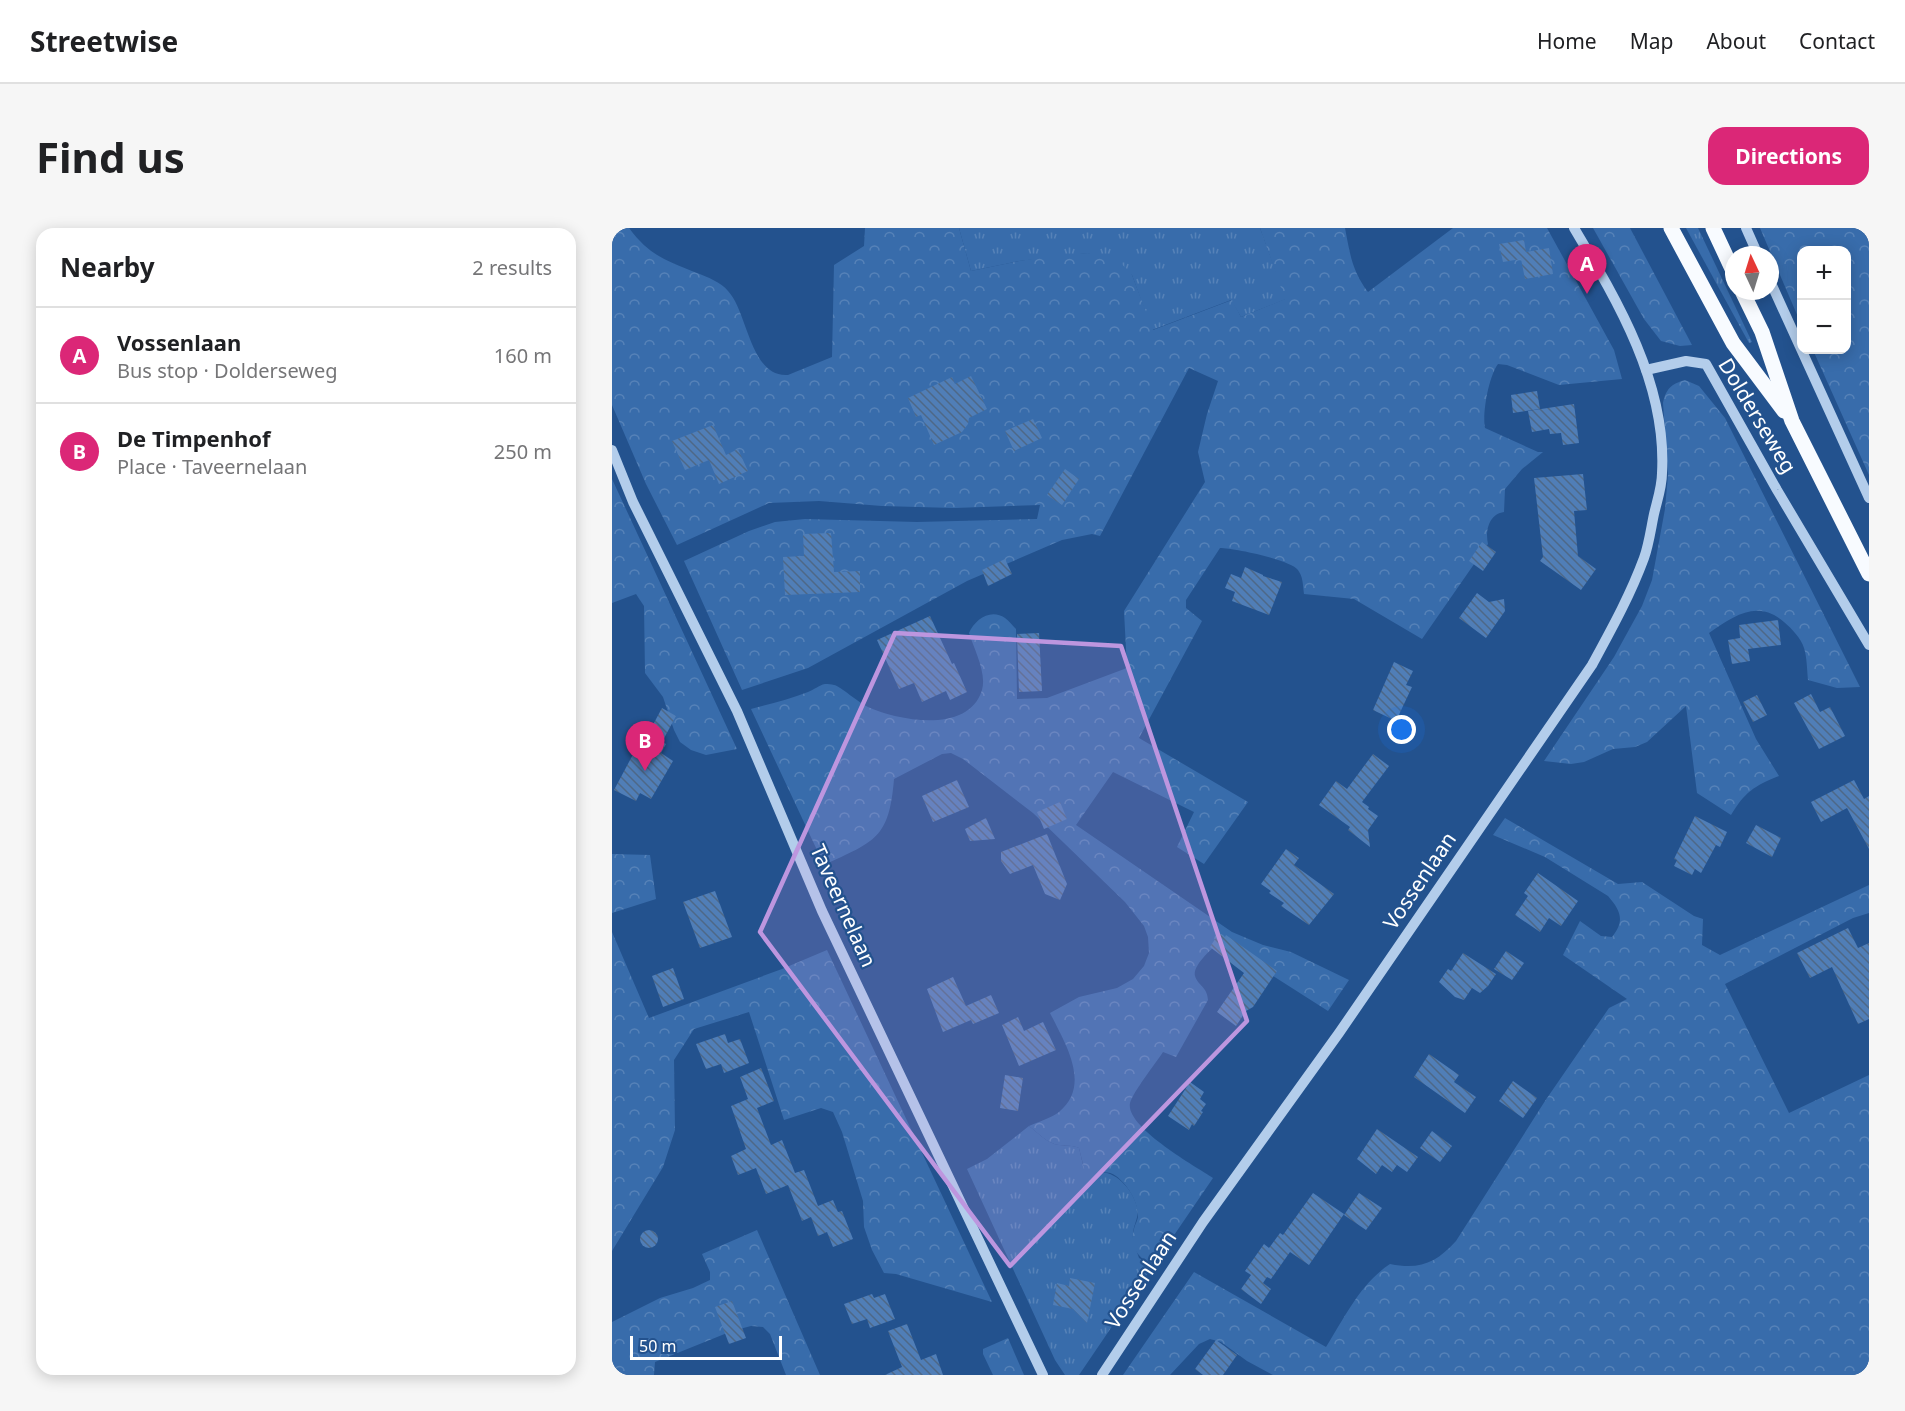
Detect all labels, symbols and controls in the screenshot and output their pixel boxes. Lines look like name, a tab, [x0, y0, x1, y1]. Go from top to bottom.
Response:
text: Streetwise	[30, 22, 178, 60]
text: Home	[1537, 27, 1597, 55]
text: Map	[1630, 27, 1673, 55]
text: About	[1706, 27, 1766, 55]
text: Contact	[1799, 27, 1875, 55]
button: Directions	[1708, 127, 1869, 185]
text: Find us	[36, 128, 185, 185]
pin: A	[1568, 244, 1606, 294]
north arrow	[1725, 246, 1779, 300]
map controls	[1797, 246, 1851, 354]
button: +	[1797, 246, 1851, 300]
text: Nearby	[60, 249, 155, 285]
text: 2 results	[472, 254, 552, 281]
button: −	[1797, 300, 1851, 354]
text: Vossenlaan	[117, 327, 241, 357]
text: A	[73, 342, 86, 369]
text: 160 m	[494, 342, 552, 369]
street label: Dolderseweg	[1712, 353, 1803, 478]
text: Bus stop · Dolderseweg	[117, 357, 338, 384]
text: De Timpenhof	[117, 423, 271, 453]
text: B	[73, 438, 86, 465]
text: 250 m	[494, 438, 552, 465]
text: Place · Taveernelaan	[117, 453, 307, 480]
your location	[1387, 715, 1416, 744]
pin: B	[626, 722, 664, 771]
street label: Vossenlaan	[1376, 826, 1462, 935]
street label: Taveernelaan	[804, 840, 883, 971]
street label: Vossenlaan	[1098, 1225, 1182, 1334]
scale bar	[630, 1333, 782, 1360]
text: 50 m	[639, 1335, 676, 1357]

